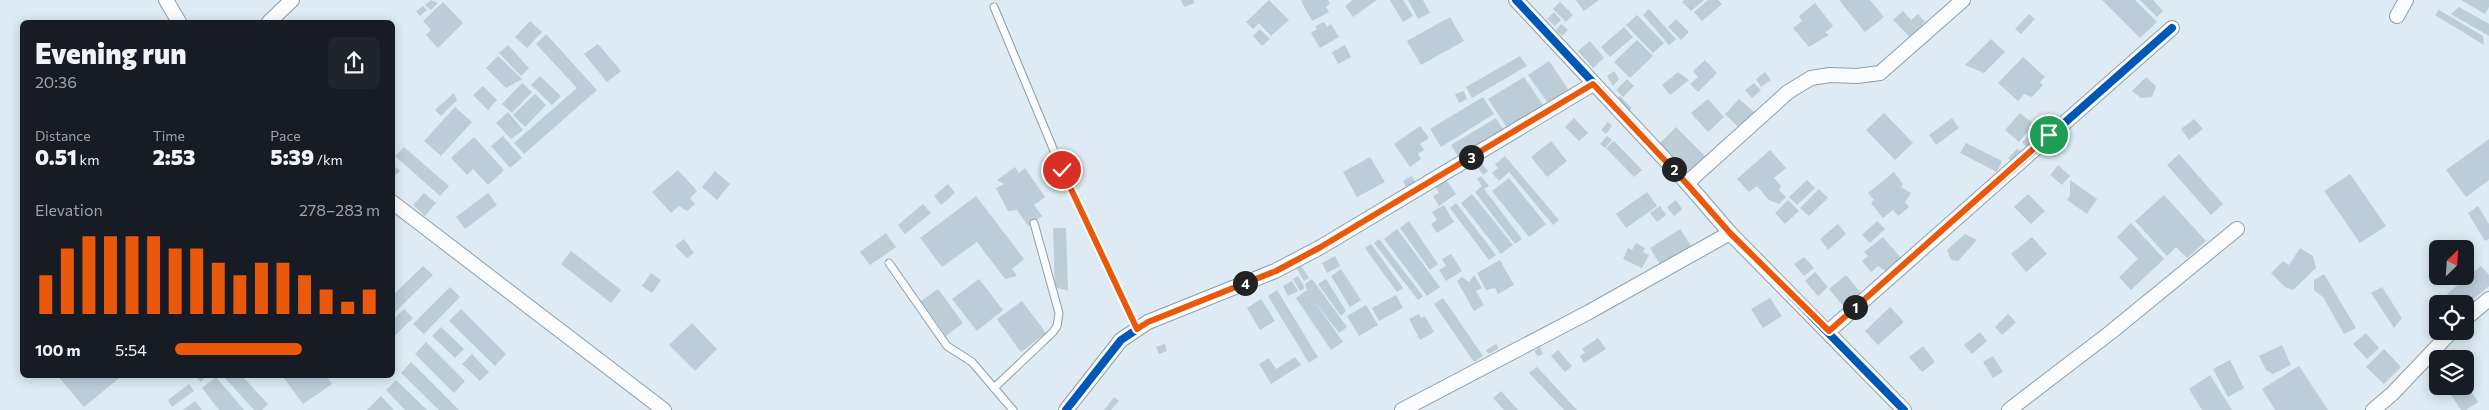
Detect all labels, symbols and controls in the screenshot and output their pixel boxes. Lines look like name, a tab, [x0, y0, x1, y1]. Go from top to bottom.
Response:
text: Evening run	[35, 36, 187, 70]
button: share	[328, 37, 380, 89]
text: 20:36	[35, 72, 77, 91]
pin	[2028, 114, 2070, 156]
icon: arrive	[2035, 121, 2063, 149]
text: Distance	[35, 127, 91, 144]
text: Time	[153, 127, 185, 144]
text: Pace	[270, 127, 301, 144]
text: 0.51	[35, 144, 77, 169]
text: 2:53	[153, 144, 195, 169]
text: 5:39	[270, 144, 314, 169]
pin: 3	[1458, 144, 1484, 170]
pin	[1041, 149, 1083, 191]
text: 3	[1467, 149, 1476, 166]
text: km	[77, 151, 99, 168]
text: /km	[314, 151, 343, 168]
icon: check	[1048, 156, 1076, 184]
pin: 2	[1662, 156, 1686, 182]
text: 2	[1671, 161, 1678, 178]
text: Elevation	[35, 200, 103, 219]
text: 278–283 m	[299, 200, 380, 219]
north arrow	[2429, 240, 2474, 285]
map controls	[2429, 240, 2474, 395]
pin: 4	[1232, 270, 1258, 296]
text: 4	[1241, 275, 1250, 292]
pin: 1	[1842, 294, 1868, 320]
button: locate	[2429, 295, 2474, 340]
text: 1	[1852, 299, 1859, 316]
text: 100 m	[35, 340, 81, 359]
text: 5:54	[115, 340, 147, 359]
button: layers	[2429, 350, 2474, 395]

